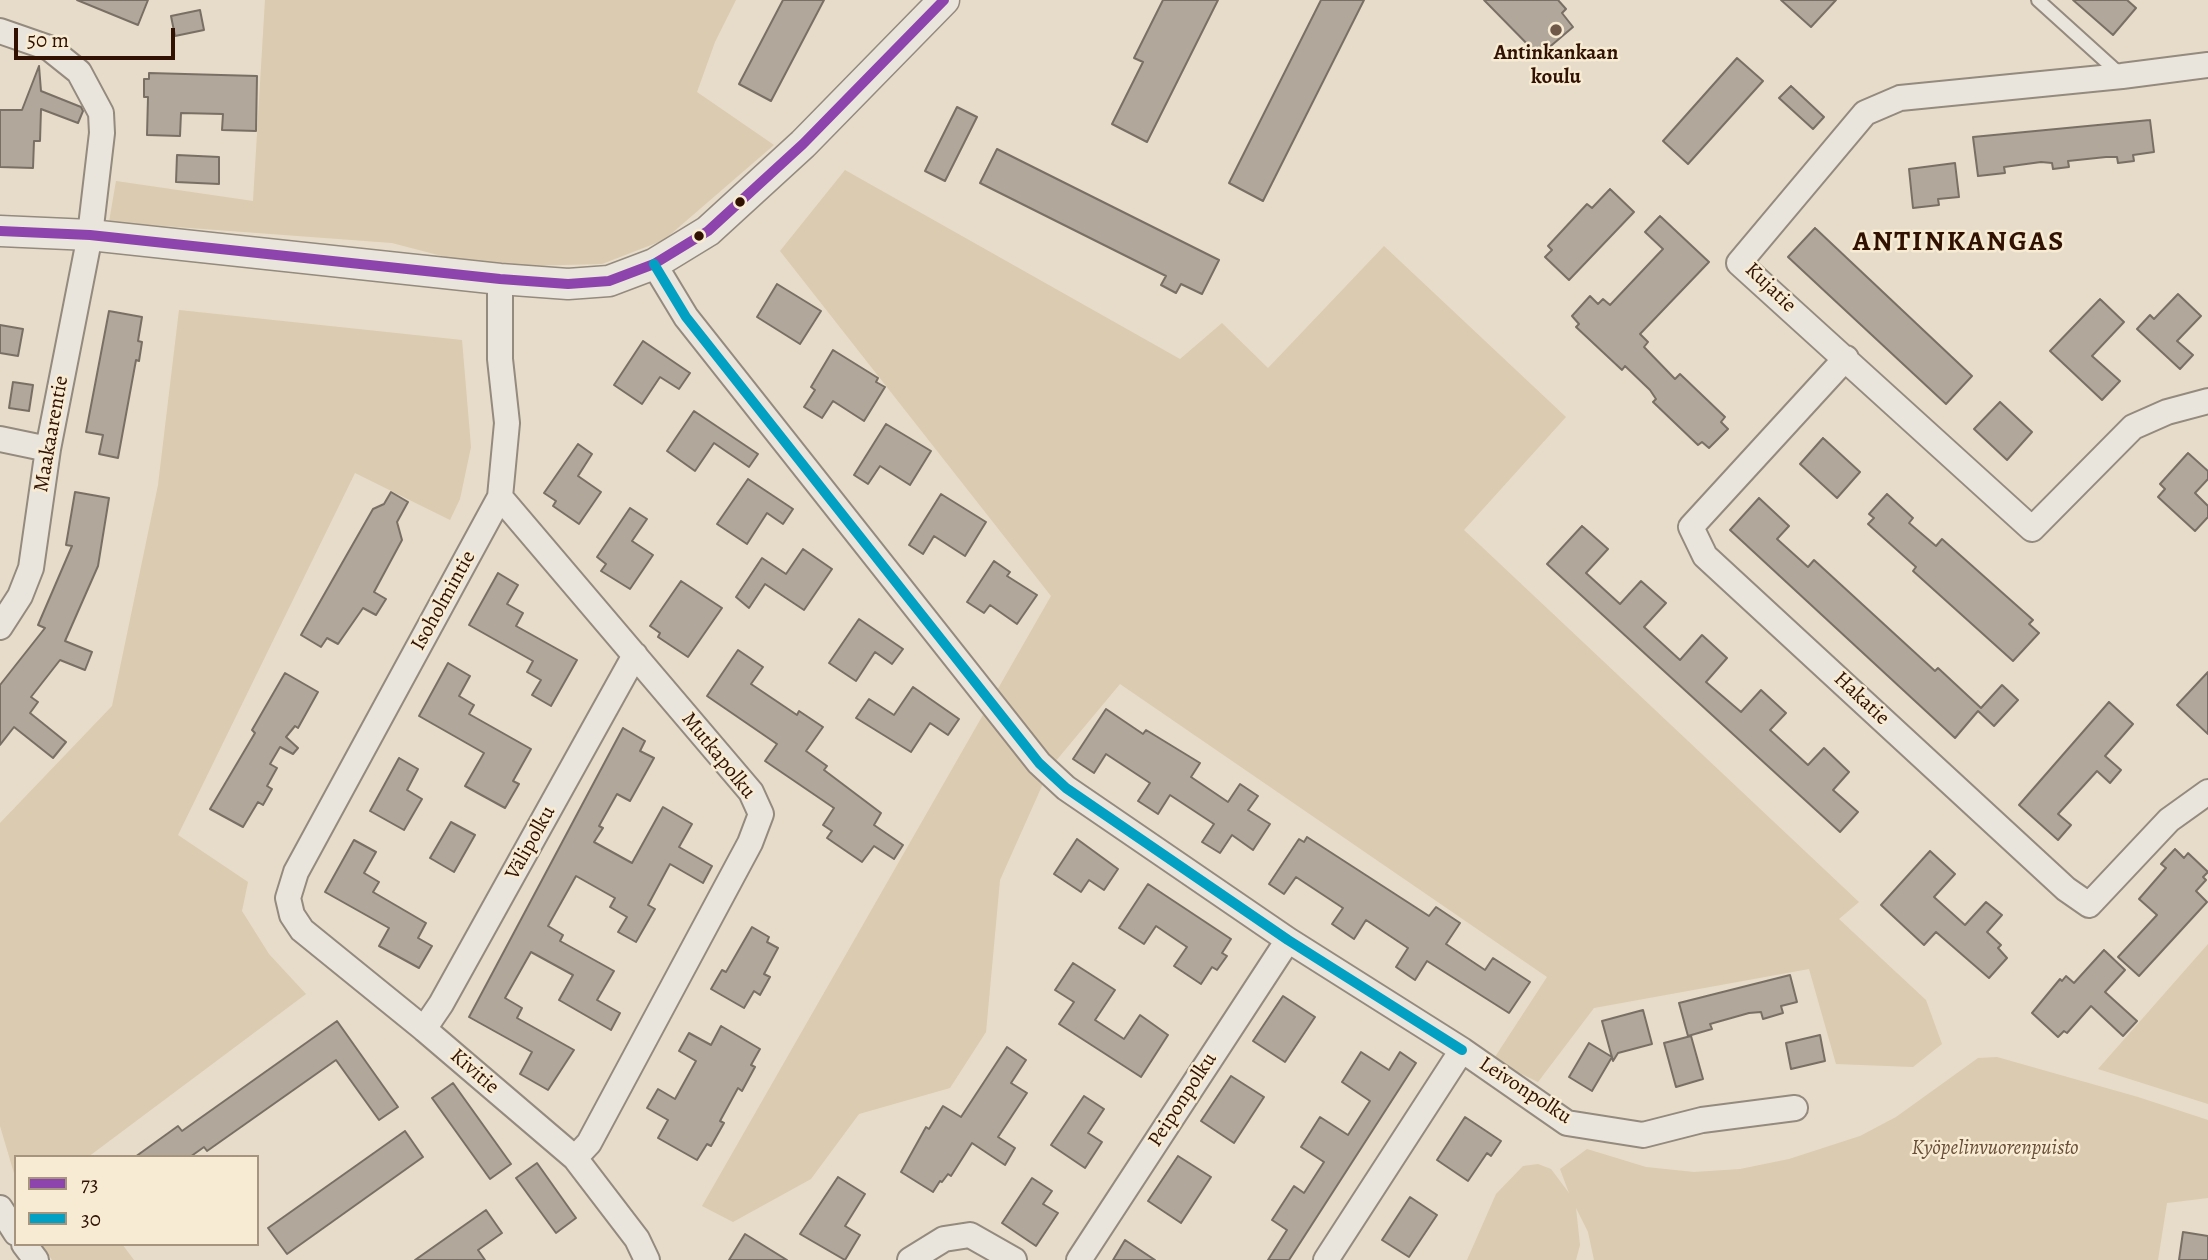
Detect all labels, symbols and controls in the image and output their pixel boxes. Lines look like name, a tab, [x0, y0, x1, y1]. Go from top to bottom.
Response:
scale bar	[18, 14, 178, 58]
marker: Antinkankaan koulu	[1548, 22, 1564, 38]
text: 50 m	[27, 26, 69, 54]
place label: Antinkankaan koulu	[1494, 41, 1618, 91]
unlabelled marker	[733, 195, 747, 209]
district label: ANTINKANGAS	[1854, 226, 2064, 260]
unlabelled marker	[692, 229, 706, 243]
street label: Kujatie	[1739, 258, 1801, 318]
street label: Maakaarentie	[29, 374, 75, 494]
street label: Isoholmintie	[406, 547, 482, 655]
street label: Hakatie	[1828, 667, 1894, 731]
street label: Mutkapolku	[676, 708, 760, 804]
street label: Välipolku	[500, 802, 562, 884]
street label: Kivitie	[444, 1044, 504, 1100]
street label: Peiponpolku	[1143, 1048, 1223, 1152]
street label: Leivonpolku	[1474, 1052, 1576, 1130]
park label: Kyöpelinvuorenpuisto	[1911, 1136, 2079, 1162]
legend	[14, 1155, 259, 1246]
text: 73	[81, 1170, 99, 1198]
text: 30	[81, 1205, 101, 1233]

